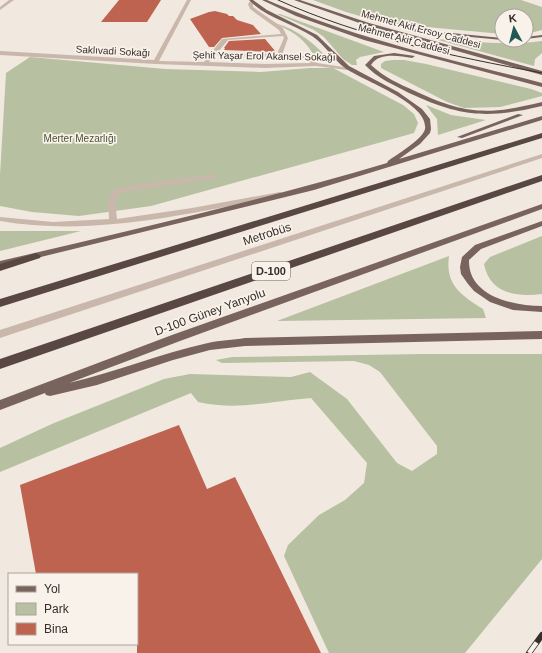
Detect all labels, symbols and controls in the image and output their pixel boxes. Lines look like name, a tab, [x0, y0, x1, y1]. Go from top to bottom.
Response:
street label: Mehmet Akif Ersoy Caddesi	[360, 8, 482, 50]
north arrow	[494, 8, 534, 48]
text: K	[508, 12, 518, 25]
street label: Mehmet Akif Caddesi	[357, 21, 451, 57]
street label: Saklıvadi Sokağı	[76, 44, 150, 58]
street label: Şehit Yaşar Erol Akansel Sokağı	[192, 49, 336, 63]
park label: Merter Mezarlığı	[44, 133, 116, 144]
street label: Metrobüs	[241, 220, 293, 248]
road number: D-100	[252, 262, 290, 280]
street label: D-100 Güney Yanyolu	[153, 285, 267, 339]
legend	[8, 573, 138, 645]
text: Yol	[44, 582, 60, 596]
text: Park	[44, 602, 70, 616]
text: Bina	[44, 622, 68, 636]

